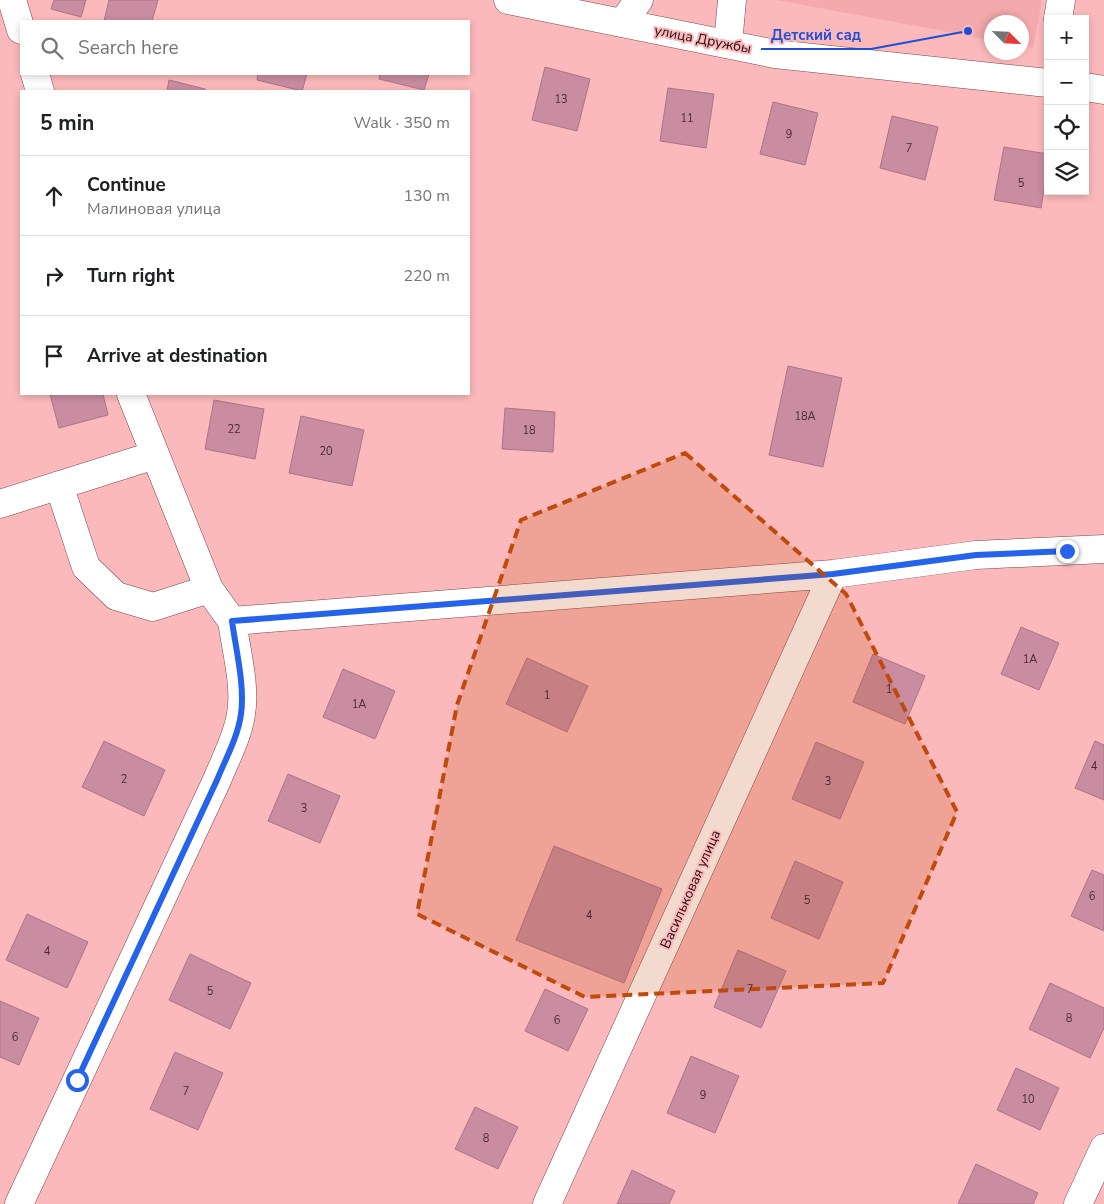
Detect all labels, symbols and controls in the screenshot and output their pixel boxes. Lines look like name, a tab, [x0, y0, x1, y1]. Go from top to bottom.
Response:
north arrow	[984, 15, 1029, 60]
map controls	[1044, 15, 1089, 195]
button: +	[1044, 15, 1089, 60]
callout: Детский сад	[761, 19, 871, 49]
search box	[20, 20, 470, 75]
street label: улица Дружбы	[653, 21, 753, 58]
text: Детский сад	[771, 25, 861, 45]
icon: search	[38, 34, 66, 62]
text: Search here	[78, 35, 179, 61]
button: −	[1044, 60, 1089, 105]
house number: 13	[554, 92, 568, 107]
button: locate	[1044, 105, 1089, 150]
text: 5 min	[40, 109, 94, 137]
house number: 11	[680, 111, 694, 126]
text: Walk · 350 m	[354, 112, 450, 134]
house number: 9	[786, 127, 792, 142]
house number: 7	[906, 141, 912, 156]
button: layers	[1044, 150, 1089, 195]
text: Continue	[87, 172, 166, 198]
house number: 5	[1018, 176, 1025, 191]
icon: ahead	[40, 182, 68, 210]
text: 130 m	[403, 185, 450, 207]
text: Малиновая улица	[87, 198, 221, 220]
icon: right	[40, 262, 68, 290]
text: Turn right	[87, 263, 174, 289]
text: 220 m	[403, 265, 450, 287]
icon: arrive	[40, 342, 68, 370]
text: Arrive at destination	[87, 343, 268, 369]
house number: 18А	[794, 409, 816, 424]
house number: 22	[227, 422, 241, 437]
house number: 18	[522, 423, 536, 438]
house number: 20	[319, 444, 333, 459]
route end	[1056, 540, 1079, 563]
house number: 1А	[1023, 652, 1037, 667]
house number: 1	[886, 682, 892, 697]
house number: 1	[544, 688, 550, 703]
house number: 1А	[352, 697, 366, 712]
house number: 4	[1091, 759, 1098, 774]
house number: 2	[121, 772, 127, 787]
house number: 3	[825, 774, 831, 789]
house number: 3	[301, 801, 307, 816]
street label: Васильковая улица	[656, 827, 725, 952]
house number: 6	[1089, 889, 1096, 904]
house number: 5	[804, 893, 811, 908]
house number: 4	[586, 908, 593, 923]
house number: 4	[44, 944, 51, 959]
house number: 7	[747, 982, 753, 997]
house number: 5	[207, 984, 214, 999]
house number: 8	[1066, 1011, 1073, 1026]
house number: 6	[554, 1013, 561, 1028]
house number: 6	[12, 1030, 19, 1045]
route start	[66, 1069, 89, 1092]
house number: 7	[183, 1084, 189, 1099]
house number: 9	[700, 1088, 706, 1103]
house number: 10	[1021, 1092, 1035, 1107]
house number: 8	[483, 1131, 490, 1146]

